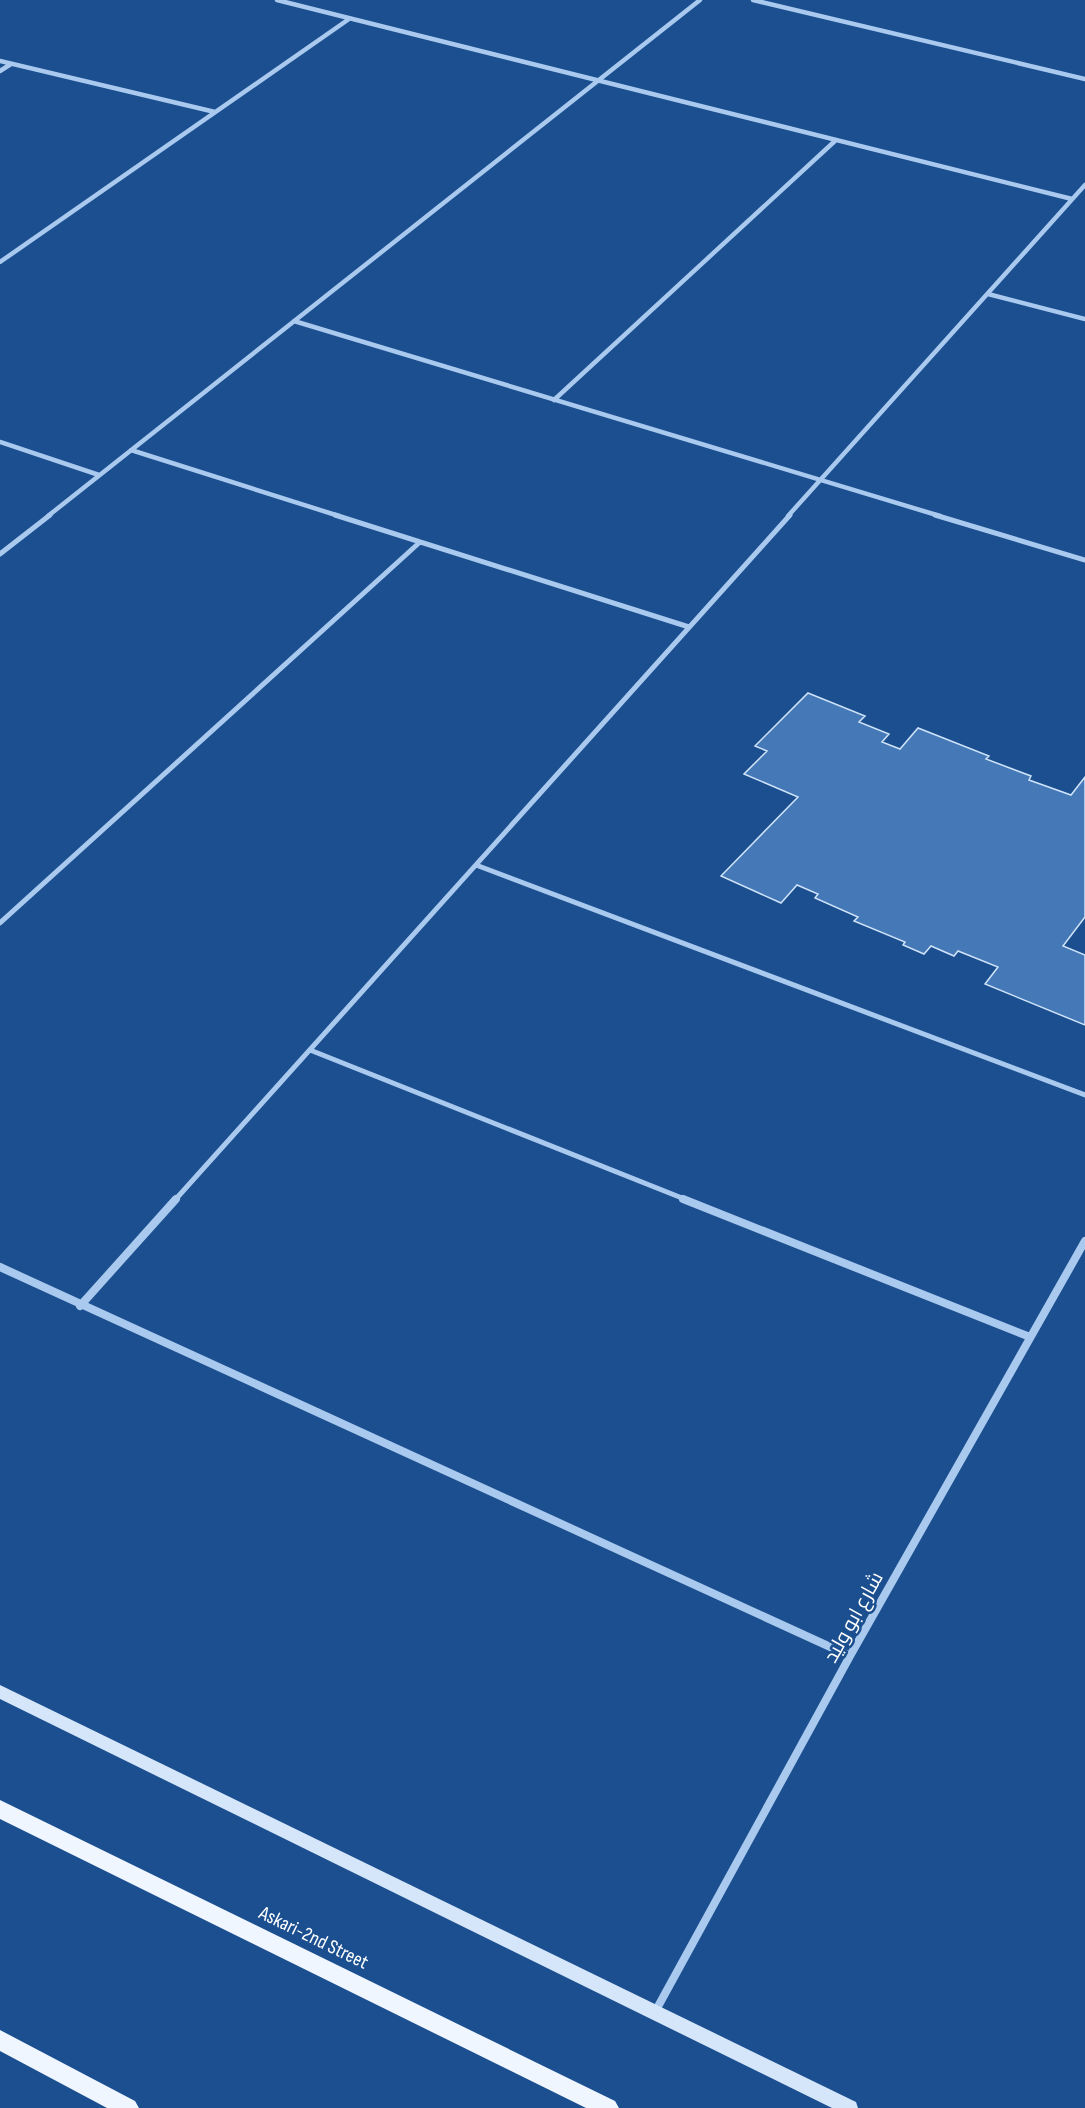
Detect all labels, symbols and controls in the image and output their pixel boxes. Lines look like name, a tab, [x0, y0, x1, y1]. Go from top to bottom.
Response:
street label: شارع ابو وليد	[819, 1568, 890, 1668]
street label: Askari-2nd Street	[254, 1901, 372, 1975]

